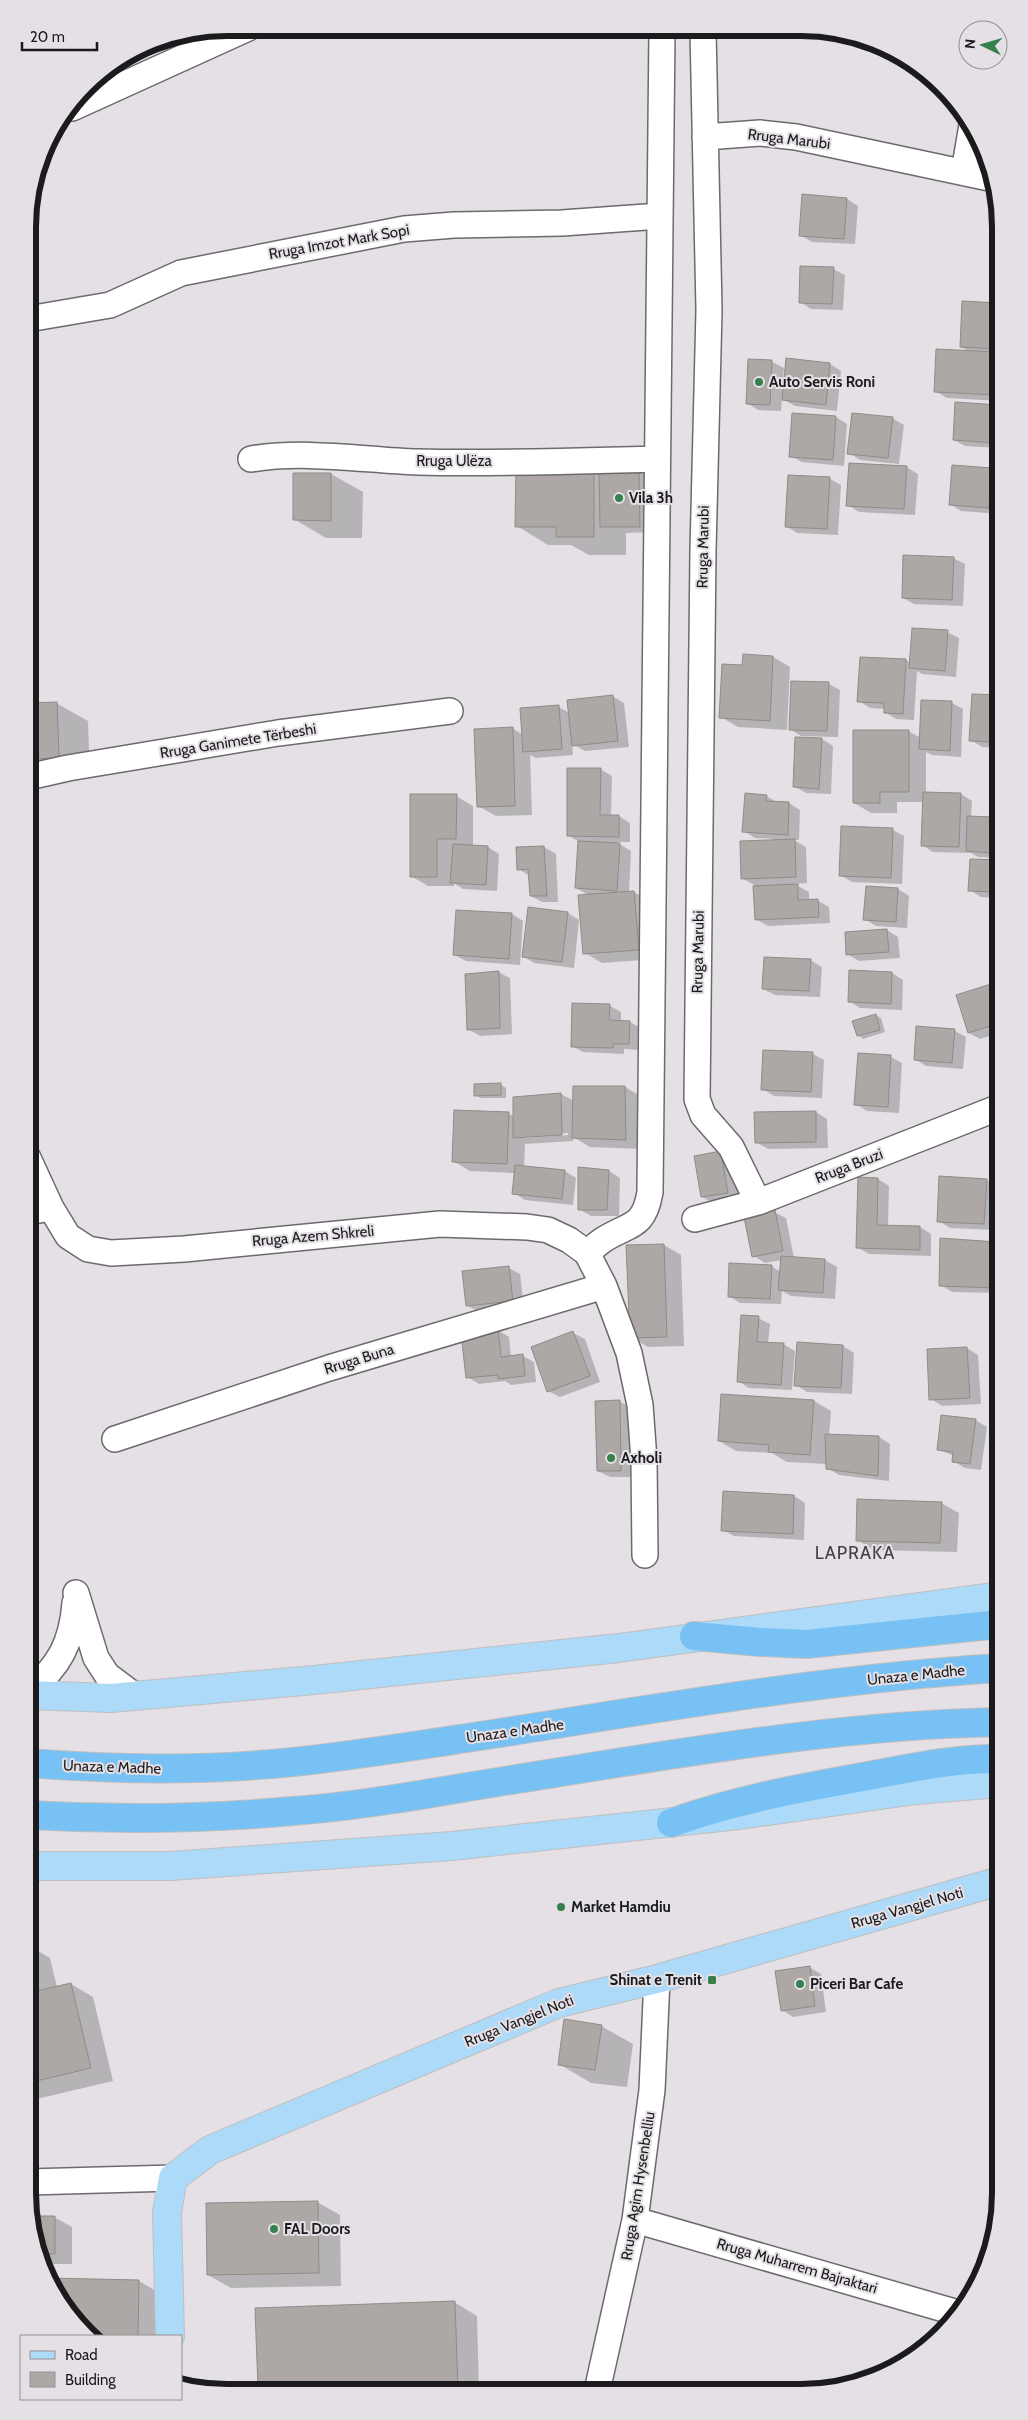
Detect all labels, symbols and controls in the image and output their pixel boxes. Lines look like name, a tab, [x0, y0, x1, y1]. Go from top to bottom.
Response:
scale bar	[22, 20, 98, 52]
north arrow	[958, 20, 1008, 70]
text: 20 m	[30, 28, 65, 46]
text: N	[961, 38, 979, 50]
street label: Rruga Marubi	[747, 125, 831, 153]
street label: Rruga Imzot Mark Sopi	[267, 221, 411, 263]
place label: Auto Servis Roni	[769, 373, 875, 391]
marker: Auto Servis Roni	[753, 376, 765, 388]
street label: Rruga Ulëza	[416, 452, 493, 470]
place label: Vila 3h	[629, 489, 673, 507]
marker: Vila 3h	[613, 492, 625, 504]
street label: Rruga Marubi	[693, 505, 713, 589]
street label: Rruga Ganimete Tërbeshi	[159, 720, 317, 762]
street label: Rruga Marubi	[688, 910, 708, 994]
street label: Rruga Bruzi	[813, 1145, 885, 1187]
street label: Rruga Azem Shkreli	[251, 1222, 375, 1250]
street label: Rruga Buna	[322, 1340, 397, 1378]
place label: Axholi	[621, 1449, 662, 1467]
marker: Axholi	[605, 1452, 617, 1464]
district label: LAPRAKA	[815, 1542, 895, 1564]
street label: Unaza e Madhe	[866, 1661, 966, 1689]
street label: Unaza e Madhe	[465, 1715, 565, 1747]
street label: Unaza e Madhe	[63, 1756, 162, 1778]
street label: Rruga Vangjel Noti	[849, 1883, 965, 1933]
place label: Market Hamdiu	[571, 1898, 671, 1916]
marker: Market Hamdiu	[555, 1901, 567, 1913]
place label: Shinat e Trenit	[610, 1971, 702, 1989]
marker: Shinat e Trenit	[706, 1974, 718, 1986]
place label: Piceri Bar Cafe	[810, 1975, 904, 1993]
marker: Piceri Bar Cafe	[794, 1978, 806, 1990]
street label: Rruga Vangjel Noti	[462, 1991, 576, 2051]
street label: Rruga Agim Hysenbelliu	[617, 2110, 659, 2262]
place label: FAL Doors	[284, 2220, 350, 2238]
marker: FAL Doors	[268, 2223, 280, 2235]
street label: Rruga Muharrem Bajraktari	[715, 2234, 879, 2298]
legend	[20, 2335, 182, 2400]
text: Road	[65, 2346, 98, 2364]
text: Building	[65, 2371, 116, 2389]

